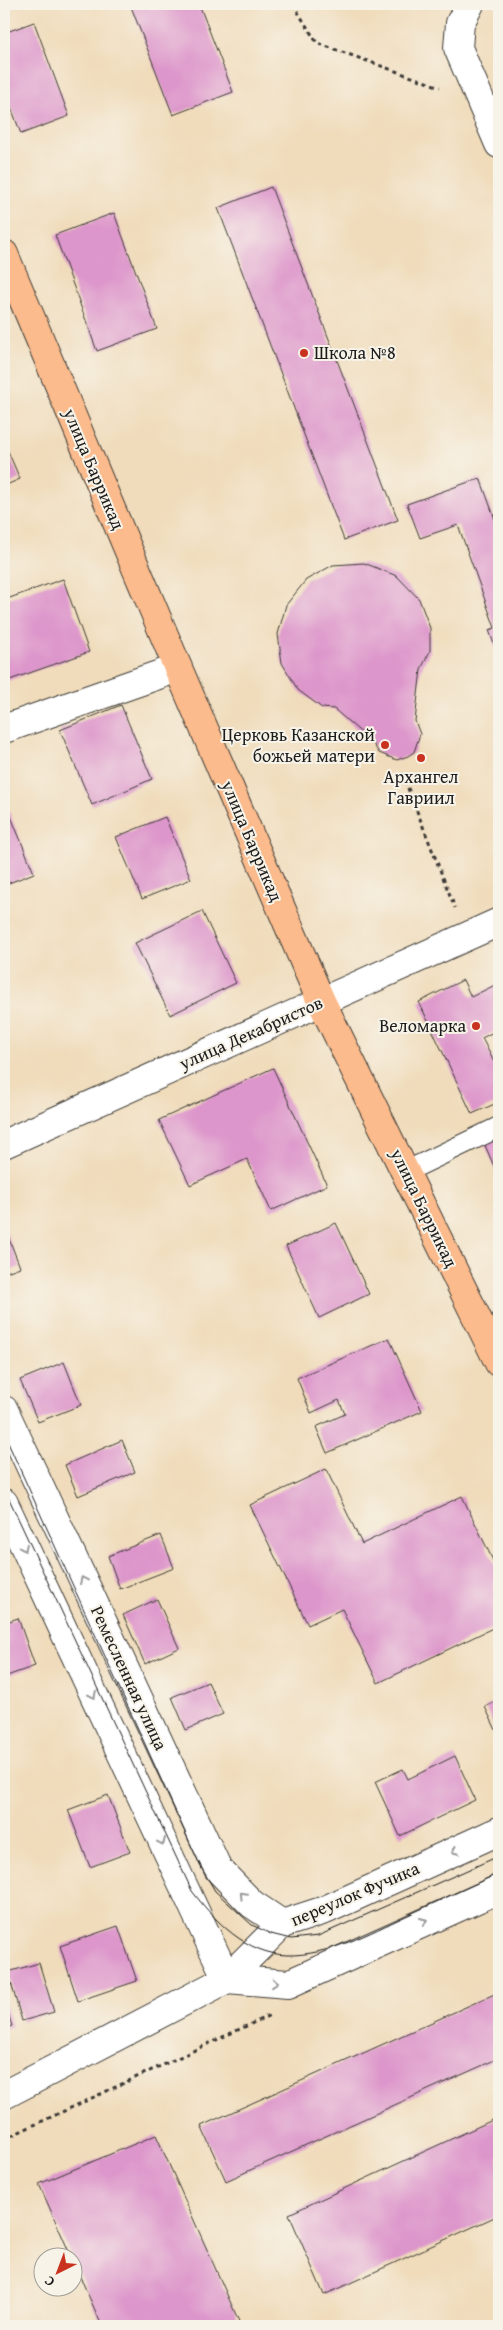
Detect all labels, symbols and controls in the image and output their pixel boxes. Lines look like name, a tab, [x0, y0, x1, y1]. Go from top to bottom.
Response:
place label: Школа №8	[314, 339, 396, 366]
marker: Школа №8	[298, 347, 310, 359]
street label: улица Баррикад	[56, 403, 132, 534]
place label: Церковь Казанской божьей матери	[222, 721, 375, 769]
marker: Церковь Казанской божьей матери	[379, 739, 391, 751]
marker: Архангел Гавриил	[415, 752, 427, 764]
place label: Архангел Гавриил	[384, 763, 458, 811]
street label: улица Баррикад	[214, 775, 290, 906]
street label: улица Декабристов	[174, 989, 327, 1077]
place label: Веломарка	[379, 1012, 466, 1039]
marker: Веломарка	[470, 1020, 482, 1032]
street label: улица Баррикад	[384, 1143, 465, 1272]
one-way arrow	[18, 1543, 29, 1552]
one-way arrow	[79, 1576, 90, 1585]
street label: Ремесленная улица	[84, 1601, 175, 1755]
one-way arrow	[87, 1690, 98, 1699]
one-way arrow	[156, 1837, 167, 1846]
one-way arrow	[451, 1845, 460, 1856]
street label: переулок Фучика	[286, 1854, 424, 1933]
one-way arrow	[240, 1892, 249, 1901]
one-way arrow	[419, 1917, 428, 1928]
one-way arrow	[272, 1977, 280, 1988]
north arrow	[32, 2248, 82, 2298]
text: С	[40, 2272, 59, 2292]

